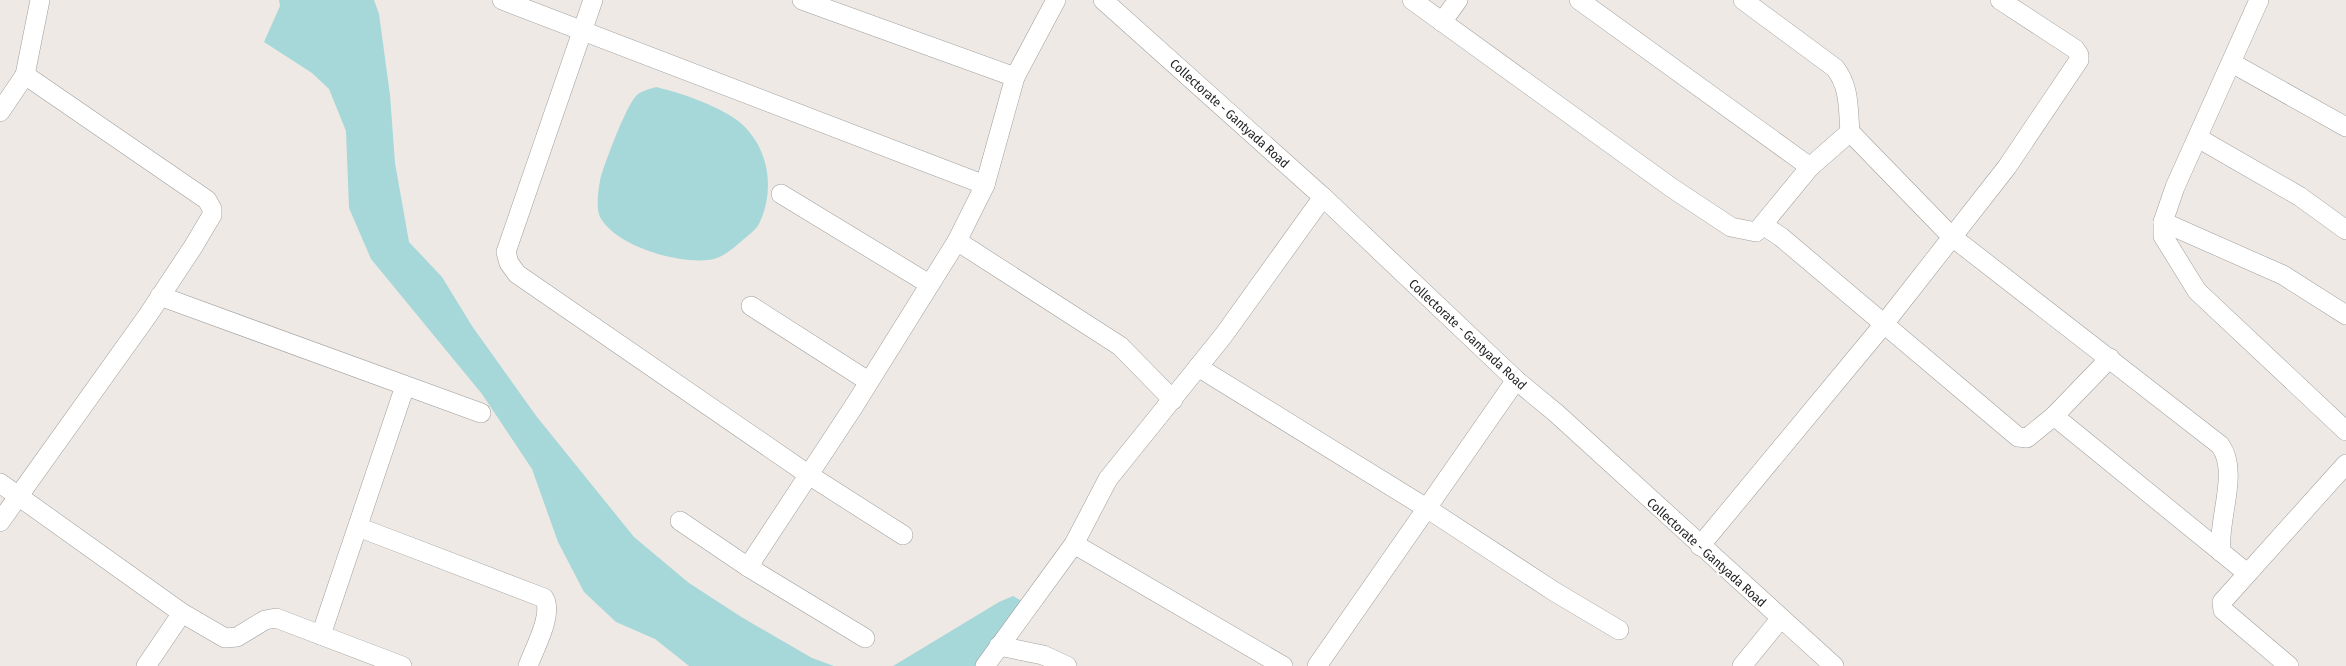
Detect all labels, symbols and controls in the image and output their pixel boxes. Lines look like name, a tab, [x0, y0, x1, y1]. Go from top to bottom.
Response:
street label: Collectorate - Gantyada Road	[1167, 56, 1292, 171]
street label: Collectorate - Gantyada Road	[1406, 276, 1529, 393]
street label: Collectorate - Gantyada Road	[1644, 495, 1769, 610]

